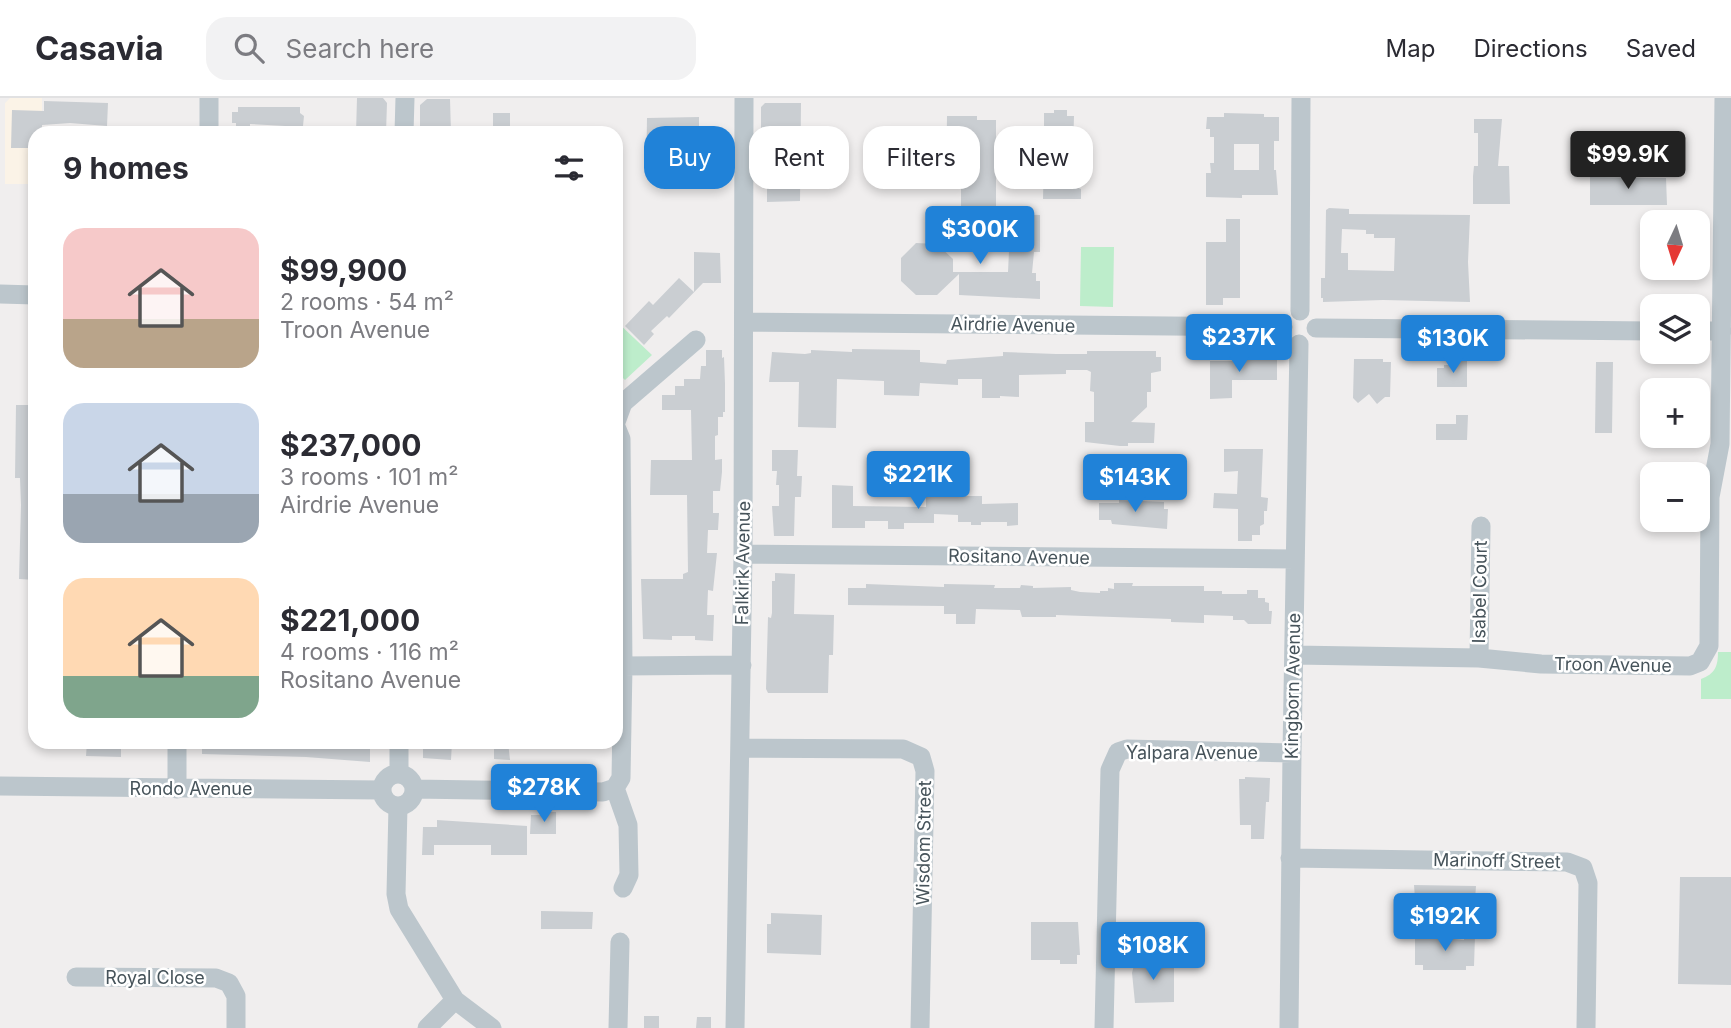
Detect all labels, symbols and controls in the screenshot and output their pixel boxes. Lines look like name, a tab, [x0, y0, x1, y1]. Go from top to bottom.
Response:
search box	[206, 17, 696, 80]
text: Casavia	[35, 28, 164, 68]
icon: search	[230, 29, 268, 67]
text: Search here	[286, 33, 434, 64]
text: Map	[1386, 34, 1435, 63]
text: Directions	[1473, 34, 1588, 63]
text: Saved	[1626, 34, 1696, 63]
chip: Buy	[644, 126, 735, 189]
chip: Rent	[749, 126, 849, 189]
chip: Filters	[863, 126, 980, 189]
chip: New	[994, 126, 1093, 189]
pin: $99.9K	[1571, 132, 1685, 191]
text: $99.9K	[1586, 140, 1670, 168]
icon: filters	[550, 149, 588, 187]
text: 9 homes	[63, 150, 189, 186]
pin: $300K	[931, 206, 1029, 266]
north arrow	[1640, 210, 1710, 280]
map controls	[1640, 210, 1710, 532]
text: $300K	[941, 215, 1019, 243]
text: $99,900	[280, 252, 407, 288]
icon: home	[119, 256, 203, 340]
text: 2 rooms · 54 m²	[280, 288, 454, 316]
button: layers	[1640, 294, 1710, 364]
street label: Airdrie Avenue	[951, 313, 1075, 336]
pin: $237K	[1190, 314, 1288, 374]
text: Troon Avenue	[280, 316, 430, 344]
pin: $130K	[1404, 316, 1502, 375]
text: $237K	[1202, 323, 1276, 351]
text: $130K	[1417, 324, 1489, 352]
button: +	[1640, 378, 1710, 448]
text: $237,000	[280, 427, 421, 463]
icon: home	[119, 431, 203, 515]
pin: $221K	[869, 452, 967, 511]
pin: $143K	[1086, 454, 1184, 514]
text: $221K	[883, 460, 953, 488]
button: −	[1640, 462, 1710, 532]
text: 3 rooms · 101 m²	[280, 463, 458, 491]
text: $143K	[1099, 463, 1171, 491]
text: Airdrie Avenue	[280, 491, 439, 519]
street label: Falkirk Avenue	[731, 501, 754, 625]
street label: Isabel Court	[1468, 540, 1491, 644]
street label: Rositano Avenue	[948, 545, 1090, 568]
text: $221,000	[280, 602, 420, 638]
icon: home	[119, 606, 203, 690]
street label: Kingborn Avenue	[1281, 613, 1304, 759]
text: 4 rooms · 116 m²	[280, 638, 459, 666]
street label: Troon Avenue	[1554, 653, 1672, 676]
text: Rositano Avenue	[280, 666, 461, 694]
street label: Yalpara Avenue	[1126, 742, 1258, 763]
pin: $278K	[495, 764, 593, 824]
text: $278K	[507, 773, 581, 801]
street label: Rondo Avenue	[130, 778, 252, 799]
street label: Wisdom Street	[912, 780, 935, 906]
street label: Marinoff Street	[1433, 849, 1561, 872]
pin: $192K	[1396, 894, 1494, 953]
text: $192K	[1410, 902, 1480, 930]
pin: $108K	[1104, 922, 1202, 982]
text: $108K	[1117, 931, 1189, 959]
street label: Royal Close	[105, 967, 205, 988]

